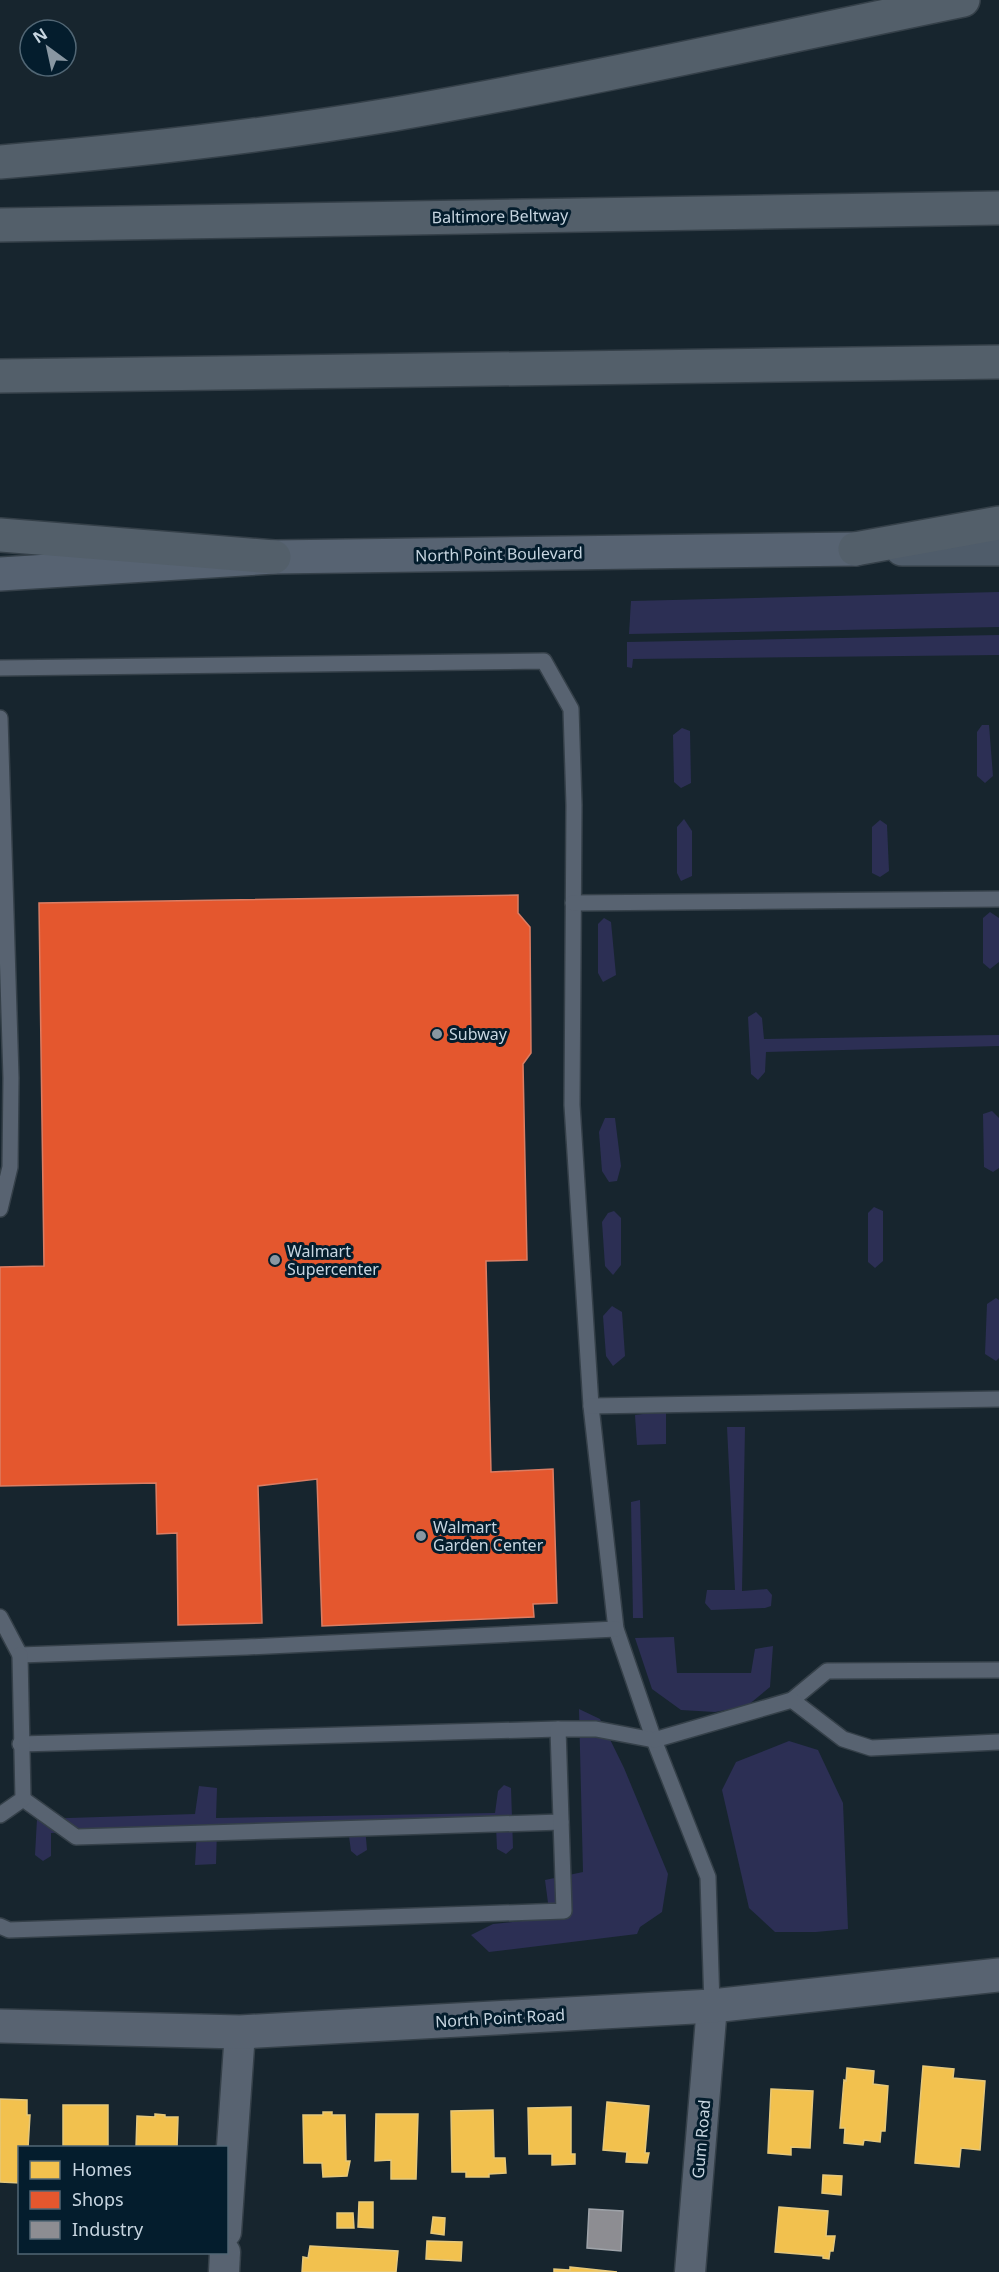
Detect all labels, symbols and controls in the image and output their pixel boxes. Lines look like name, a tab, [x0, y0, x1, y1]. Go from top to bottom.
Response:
north arrow	[18, 18, 78, 78]
text: N	[28, 23, 51, 48]
street label: Baltimore Beltway	[432, 204, 569, 228]
street label: North Point Boulevard	[415, 542, 583, 566]
place label: Subway	[449, 1023, 508, 1045]
marker: Subway	[430, 1027, 444, 1041]
place label: Walmart Supercenter	[287, 1240, 379, 1280]
marker: Walmart Supercenter	[268, 1253, 282, 1267]
place label: Walmart Garden Center	[433, 1516, 544, 1556]
marker: Walmart Garden Center	[414, 1529, 428, 1543]
street label: North Point Road	[434, 2004, 566, 2032]
street label: Gum Road	[687, 2099, 715, 2179]
legend	[18, 2146, 228, 2254]
text: Homes	[72, 2157, 132, 2181]
text: Shops	[72, 2187, 124, 2211]
text: Industry	[72, 2217, 144, 2241]

